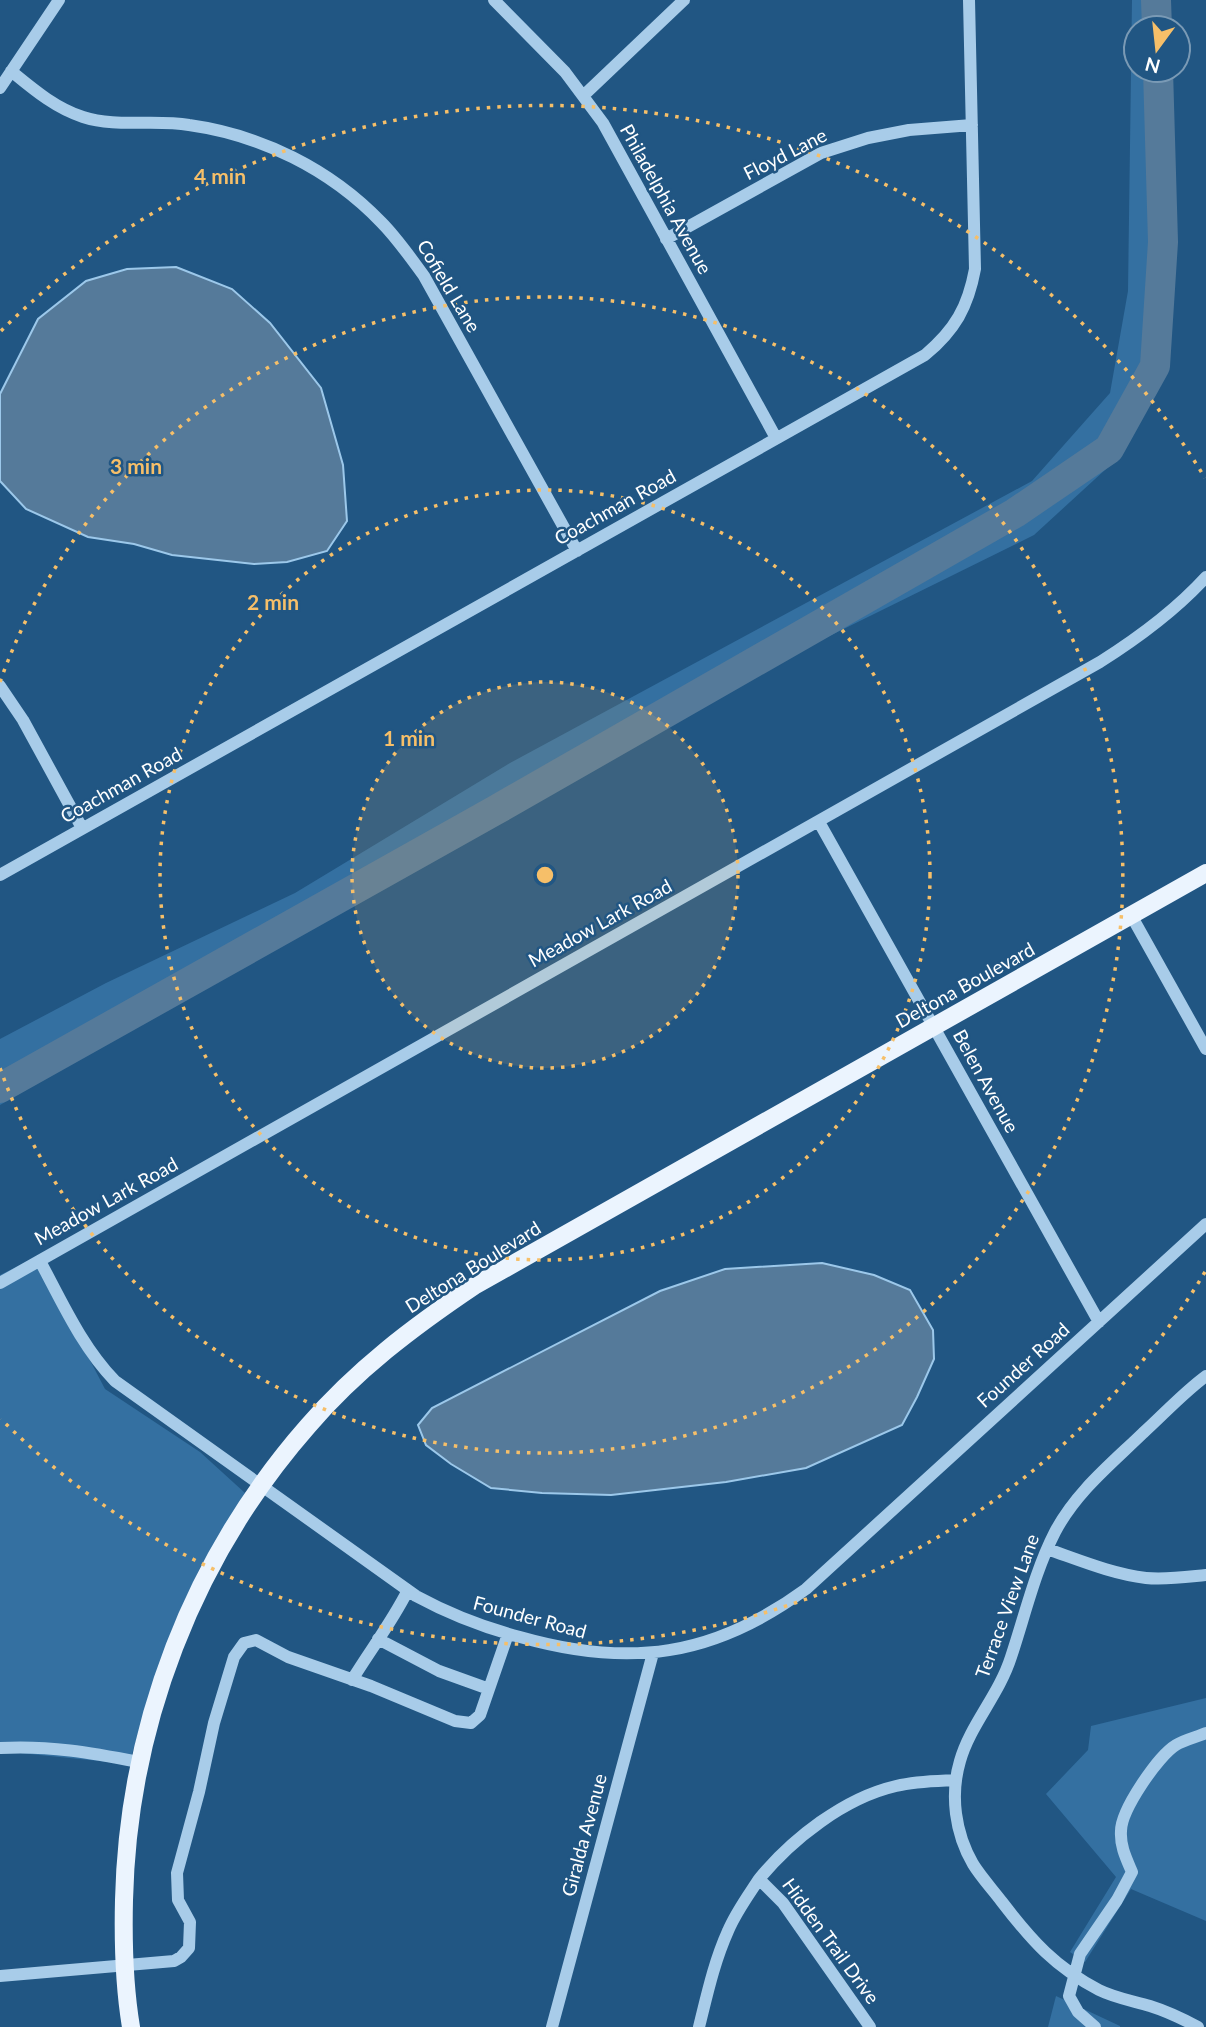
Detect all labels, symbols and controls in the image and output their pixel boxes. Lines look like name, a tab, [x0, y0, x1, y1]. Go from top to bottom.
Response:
north arrow	[1122, 14, 1192, 84]
text: N	[1142, 53, 1163, 79]
street label: Philadelphia Avenue	[616, 120, 717, 278]
street label: Floyd Lane	[739, 123, 830, 184]
text: 4 min	[194, 163, 246, 188]
street label: Cofield Lane	[413, 235, 486, 336]
text: 3 min	[110, 453, 162, 478]
street label: Coachman Road	[550, 464, 679, 549]
text: 2 min	[247, 589, 299, 614]
text: 1 min	[383, 725, 435, 750]
street label: Coachman Road	[56, 742, 185, 827]
centre of rings	[533, 863, 557, 887]
street label: Meadow Lark Road	[524, 874, 675, 971]
street label: Deltona Boulevard	[891, 937, 1038, 1032]
street label: Belen Avenue	[949, 1025, 1024, 1136]
street label: Meadow Lark Road	[30, 1152, 181, 1249]
street label: Deltona Boulevard	[401, 1216, 545, 1317]
street label: Founder Road	[972, 1317, 1073, 1412]
street label: Terrace View Lane	[970, 1531, 1043, 1681]
street label: Founder Road	[471, 1590, 589, 1643]
street label: Giralda Avenue	[556, 1771, 611, 1899]
street label: Hidden Trail Drive	[778, 1873, 885, 2008]

